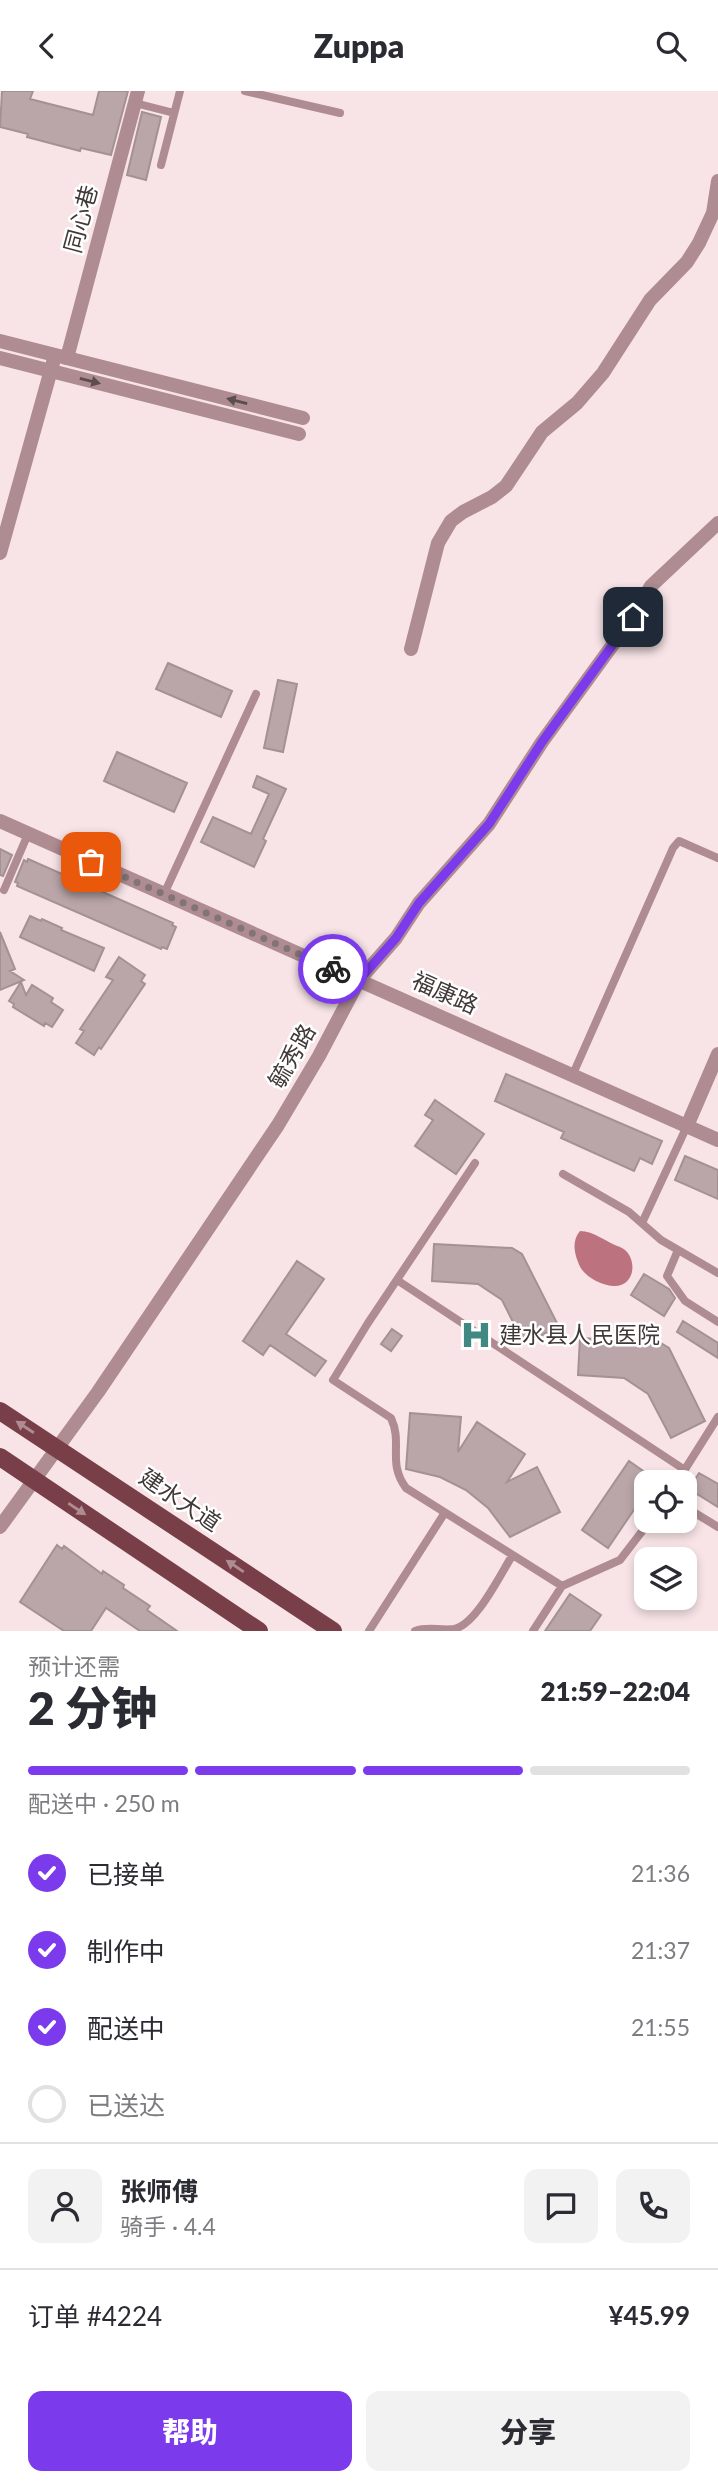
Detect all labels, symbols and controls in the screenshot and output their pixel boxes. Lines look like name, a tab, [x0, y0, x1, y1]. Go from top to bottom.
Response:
text: Zuppa	[314, 26, 404, 65]
icon: back	[28, 27, 66, 65]
icon: search	[652, 27, 690, 65]
street label: 同心巷	[58, 182, 102, 256]
one-way arrow	[79, 376, 101, 387]
one-way arrow	[226, 395, 248, 406]
pin	[603, 587, 663, 647]
icon: home	[614, 598, 652, 636]
pin	[61, 832, 121, 892]
icon: bag	[72, 843, 110, 881]
courier	[298, 934, 368, 1004]
icon: bike	[314, 950, 352, 988]
street label: 福康路	[408, 965, 483, 1019]
street label: 毓秀路	[262, 1019, 321, 1092]
hospital icon: 建水县人民医院	[459, 1318, 493, 1352]
place label: 建水县人民医院	[499, 1320, 660, 1348]
one-way arrow	[16, 1420, 34, 1434]
street label: 建水大道	[135, 1462, 227, 1537]
map controls	[634, 1470, 697, 1610]
button: locate	[634, 1470, 697, 1533]
one-way arrow	[68, 1502, 86, 1516]
button: layers	[634, 1547, 697, 1610]
one-way arrow	[226, 1560, 245, 1573]
text: 预计还需	[28, 1652, 120, 1680]
text: 21:59–22:04	[540, 1675, 690, 1707]
text: 2 分钟	[28, 1680, 157, 1735]
text: 配送中 · 250 m	[28, 1789, 180, 1817]
icon: check	[28, 1854, 66, 1892]
text: 已接单	[87, 1858, 165, 1890]
text: 21:36	[631, 1859, 690, 1887]
icon: check	[28, 1931, 66, 1969]
text: 制作中	[87, 1935, 165, 1967]
text: 21:37	[631, 1936, 690, 1964]
icon: check	[28, 2008, 66, 2046]
text: 配送中	[87, 2012, 165, 2044]
text: 21:55	[631, 2013, 690, 2041]
text: 已送达	[87, 2089, 165, 2121]
button: person	[28, 2169, 102, 2243]
button: chat	[524, 2169, 598, 2243]
button: phone	[616, 2169, 690, 2243]
text: 张师傅	[120, 2175, 198, 2207]
text: 骑手 · 4.4	[120, 2212, 216, 2240]
text: ¥45.99	[608, 2299, 690, 2331]
text: 订单 #4224	[28, 2300, 162, 2332]
button: 帮助	[28, 2391, 352, 2471]
button: 分享	[366, 2391, 690, 2471]

